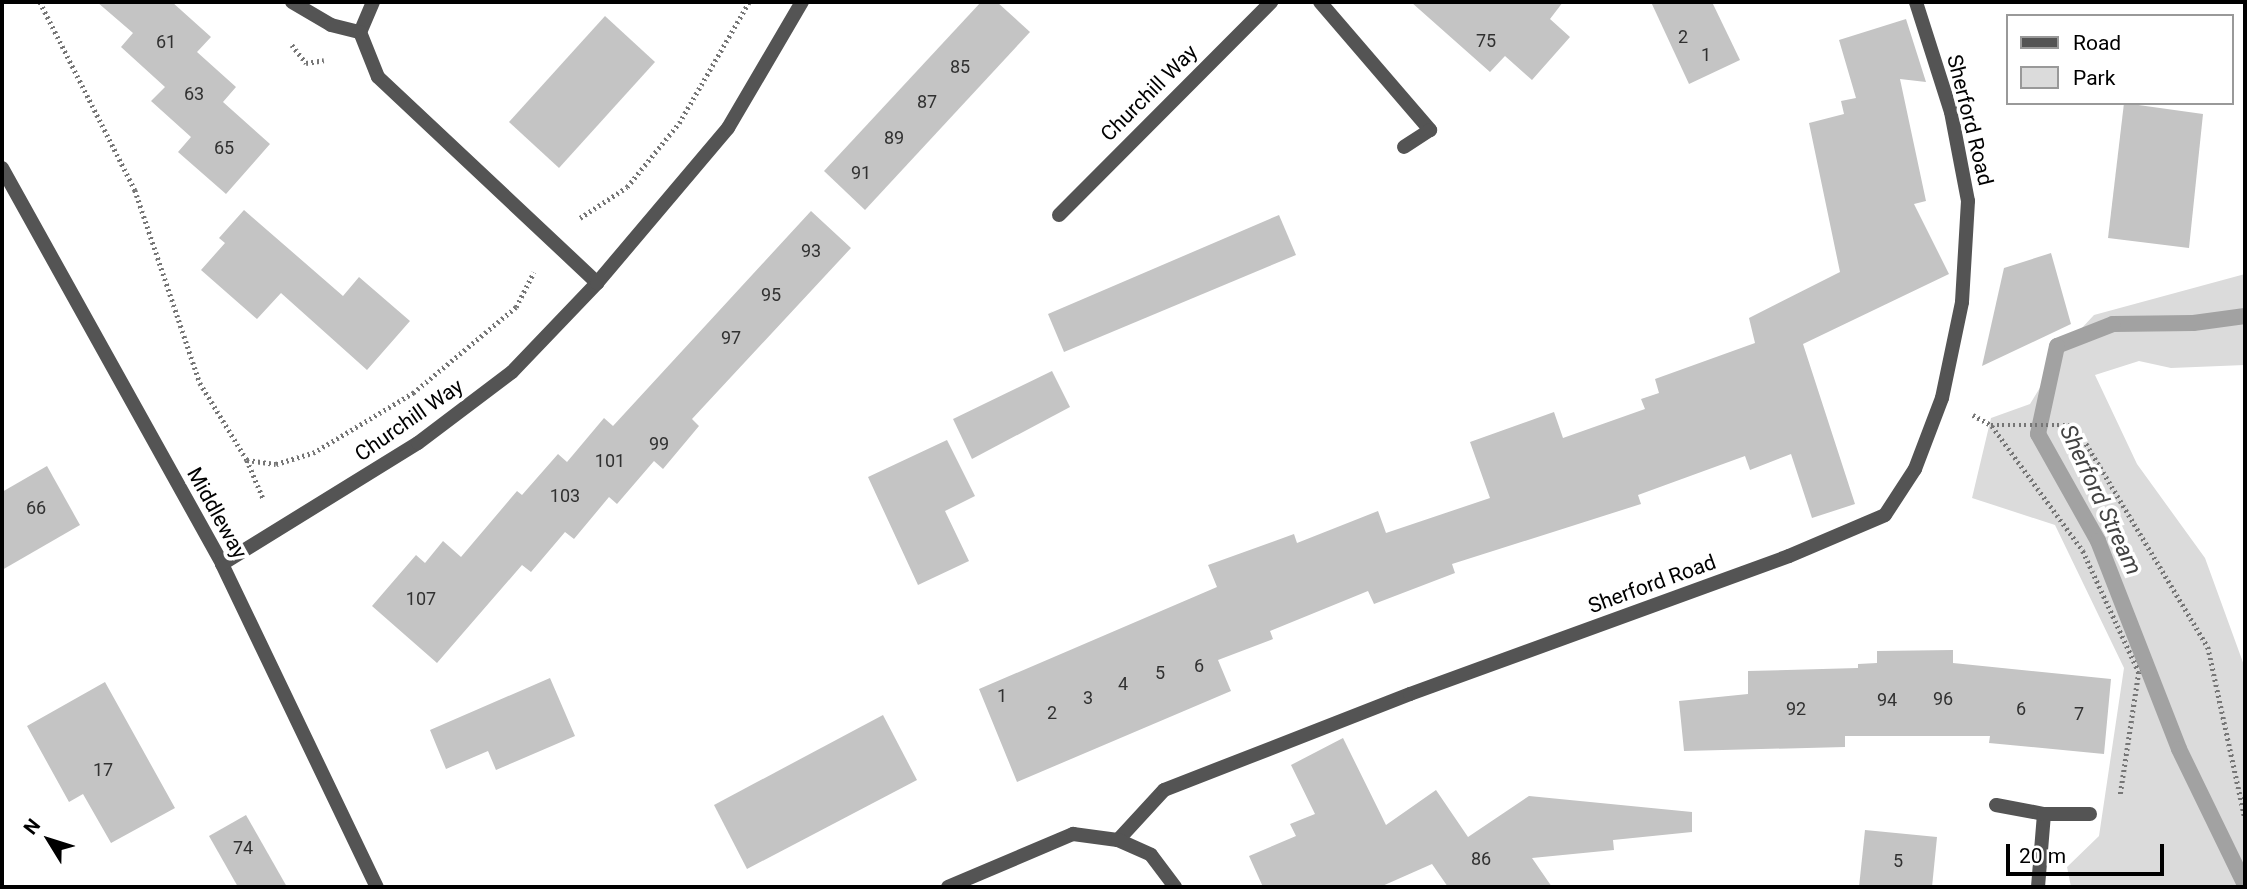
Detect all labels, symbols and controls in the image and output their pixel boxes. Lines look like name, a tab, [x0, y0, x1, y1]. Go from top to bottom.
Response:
legend	[2006, 14, 2233, 105]
house number: 2	[1678, 26, 1688, 48]
house number: 75	[1476, 30, 1496, 52]
house number: 61	[156, 31, 176, 53]
text: Road	[2073, 31, 2121, 55]
street label: Churchill Way	[1095, 39, 1203, 147]
house number: 1	[1701, 44, 1711, 66]
street label: Sherford Road	[1942, 52, 1998, 188]
house number: 85	[950, 56, 970, 78]
text: Park	[2073, 66, 2115, 90]
house number: 63	[184, 83, 204, 105]
house number: 87	[917, 91, 937, 113]
house number: 89	[884, 127, 904, 149]
house number: 65	[214, 137, 234, 159]
house number: 91	[851, 162, 871, 184]
house number: 93	[801, 240, 821, 262]
house number: 95	[761, 284, 781, 306]
house number: 97	[721, 327, 741, 349]
street label: Churchill Way	[350, 373, 468, 467]
water label: Sherford Stream	[2053, 420, 2147, 580]
house number: 99	[649, 433, 669, 455]
house number: 101	[595, 450, 625, 472]
street label: Middleway	[182, 463, 252, 563]
house number: 103	[550, 485, 580, 507]
house number: 66	[26, 497, 46, 519]
street label: Sherford Road	[1585, 549, 1719, 619]
house number: 107	[406, 588, 436, 610]
house number: 6	[1194, 655, 1204, 677]
house number: 5	[1155, 662, 1165, 684]
house number: 4	[1118, 673, 1128, 695]
house number: 1	[997, 685, 1007, 707]
house number: 3	[1083, 687, 1093, 709]
house number: 96	[1933, 688, 1953, 710]
house number: 94	[1877, 689, 1897, 711]
house number: 92	[1786, 698, 1806, 720]
house number: 6	[2016, 698, 2026, 720]
house number: 2	[1047, 702, 1057, 724]
house number: 7	[2074, 703, 2084, 725]
house number: 17	[93, 759, 113, 781]
north arrow	[14, 805, 84, 875]
text: N	[19, 814, 45, 839]
scale bar	[2009, 830, 2166, 874]
house number: 74	[233, 837, 253, 859]
text: 20 m	[2019, 844, 2066, 868]
house number: 86	[1471, 848, 1491, 870]
house number: 5	[1893, 850, 1903, 872]

